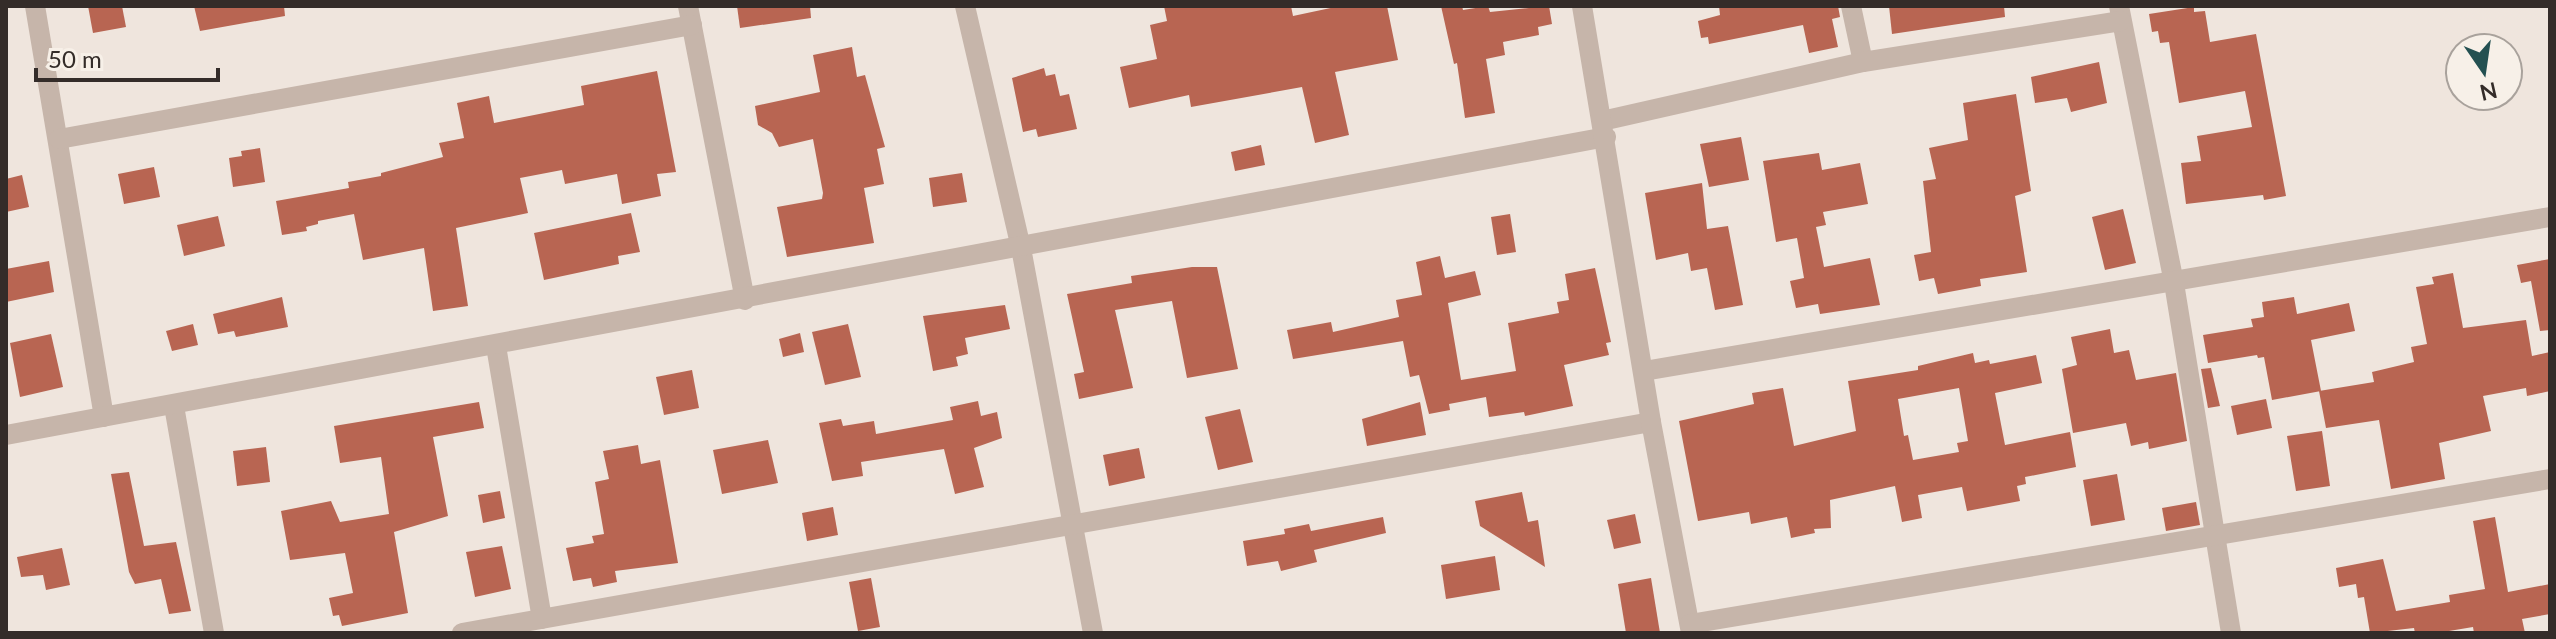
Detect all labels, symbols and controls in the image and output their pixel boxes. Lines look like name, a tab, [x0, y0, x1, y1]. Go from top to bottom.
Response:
scale bar	[36, 32, 218, 82]
north arrow	[2444, 32, 2524, 112]
text: 50 m	[48, 44, 102, 73]
text: N	[2477, 77, 2500, 107]

